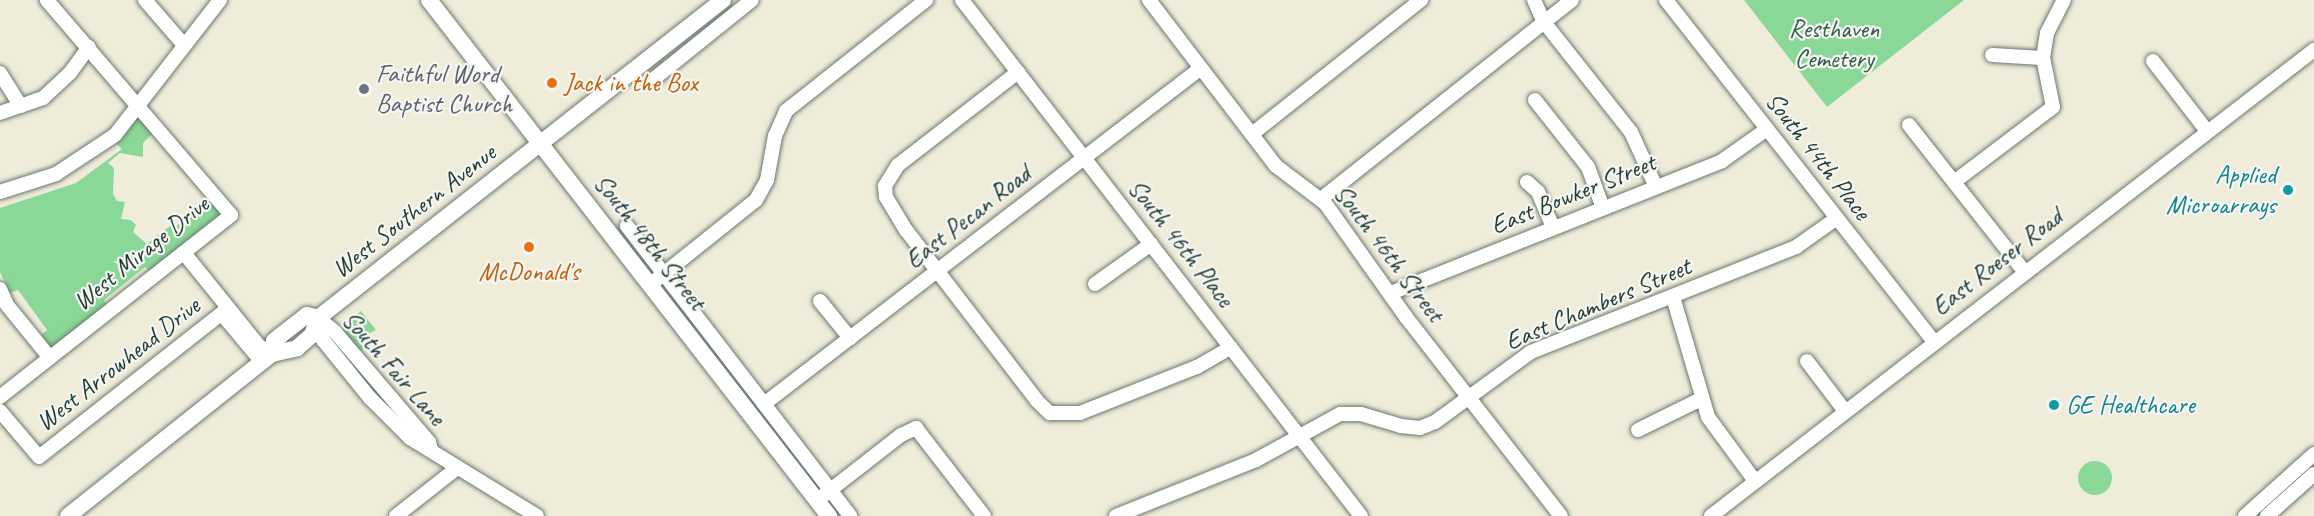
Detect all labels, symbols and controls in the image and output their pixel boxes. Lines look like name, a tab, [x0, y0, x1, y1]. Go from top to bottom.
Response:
park label: Resthaven Cemetery	[1789, 13, 1879, 74]
place label: Faithful Word Baptist Church	[376, 58, 513, 119]
place label: Jack in the Box	[564, 67, 698, 99]
marker: Jack in the Box	[545, 76, 559, 90]
marker: Faithful Word Baptist Church	[357, 82, 371, 96]
street label: South 44th Place	[1758, 86, 1878, 226]
street label: West Southern Avenue	[326, 138, 502, 284]
street label: East Bowker Street	[1486, 147, 1660, 241]
street label: East Pecan Road	[899, 159, 1037, 275]
place label: Applied Microarrays	[2166, 159, 2276, 220]
street label: South 48th Street	[587, 168, 713, 316]
street label: South 46th Place	[1121, 173, 1241, 313]
street label: South 46th Street	[1327, 178, 1451, 328]
marker: Applied Microarrays	[2281, 183, 2295, 197]
street label: West Mirage Drive	[67, 189, 215, 317]
street label: East Roeser Road	[1926, 201, 2068, 323]
marker: McDonald's	[522, 240, 536, 254]
street label: East Chambers Street	[1499, 250, 1697, 358]
place label: McDonald's	[479, 256, 579, 288]
street label: West Arrowhead Drive	[30, 290, 206, 438]
street label: South Fair Lane	[335, 304, 453, 432]
place label: GE Healthcare	[2066, 389, 2195, 421]
marker: GE Healthcare	[2047, 398, 2061, 412]

